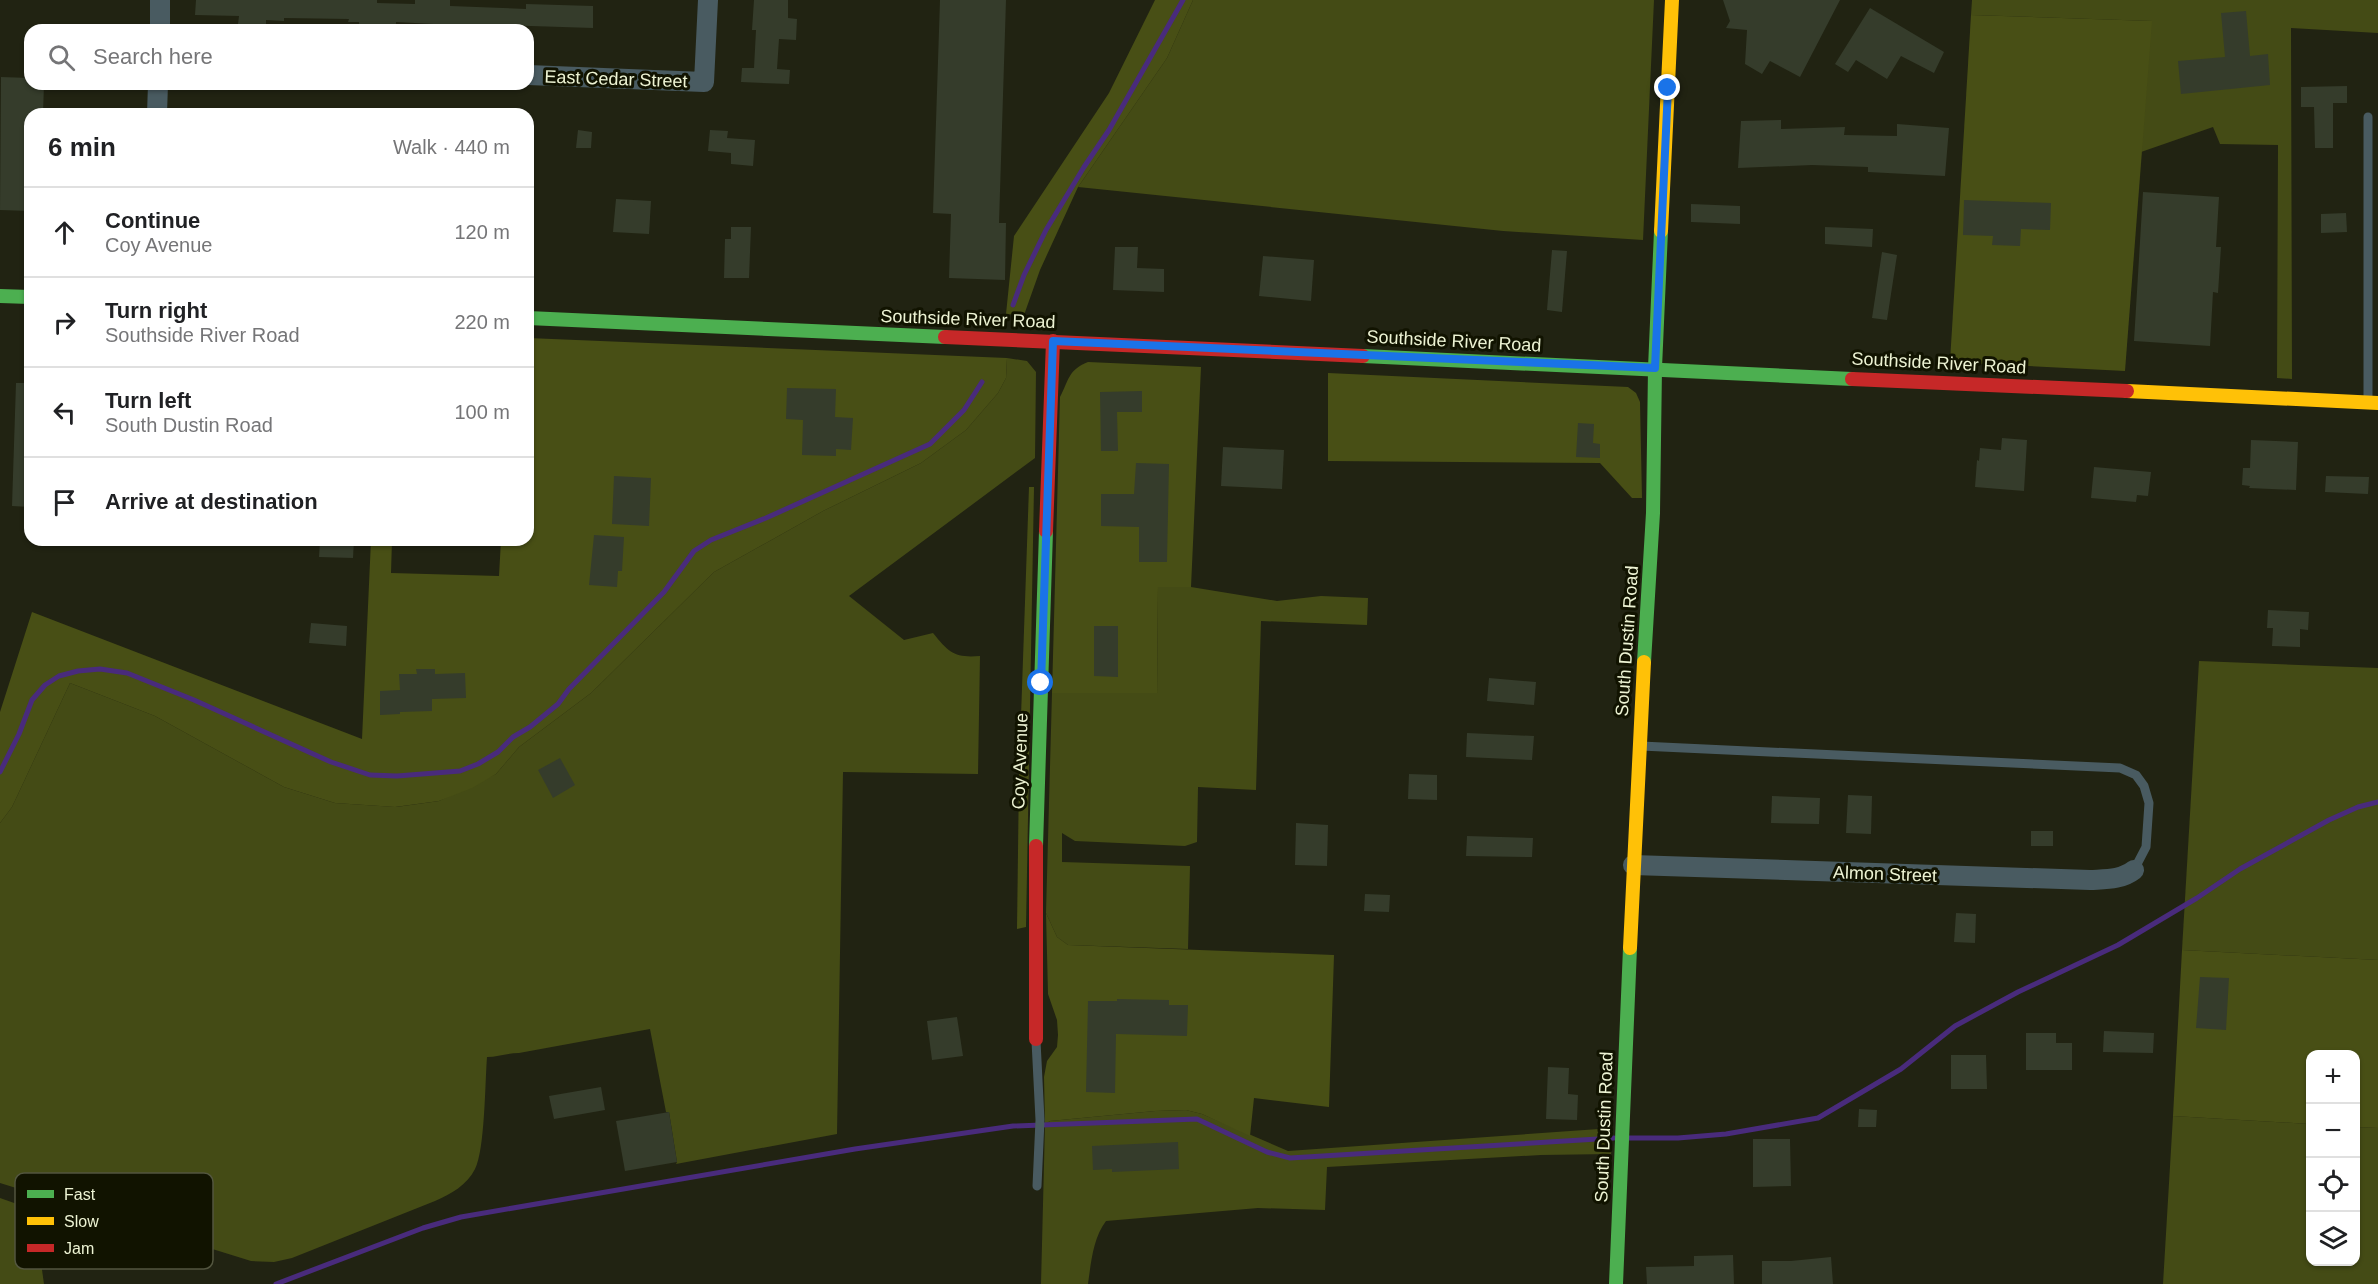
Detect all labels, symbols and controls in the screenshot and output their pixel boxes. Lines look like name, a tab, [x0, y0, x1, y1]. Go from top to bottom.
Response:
search box	[24, 24, 534, 90]
icon: search	[45, 41, 78, 74]
text: Search here	[93, 44, 213, 69]
street label: East Cedar Street	[544, 67, 688, 91]
route end	[1654, 74, 1680, 100]
text: 6 min	[48, 132, 116, 162]
text: Walk · 440 m	[393, 136, 510, 158]
text: Continue	[105, 208, 200, 233]
icon: ahead	[48, 216, 81, 249]
text: 120 m	[454, 221, 510, 243]
text: Coy Avenue	[105, 234, 213, 256]
text: Turn right	[105, 298, 207, 323]
icon: right	[48, 306, 81, 339]
street label: Southside River Road	[880, 306, 1056, 332]
text: 220 m	[454, 311, 510, 333]
text: Southside River Road	[105, 324, 300, 346]
street label: Southside River Road	[1366, 326, 1542, 356]
street label: Southside River Road	[1851, 348, 2027, 378]
text: Turn left	[105, 388, 191, 413]
icon: left	[48, 396, 81, 429]
text: 100 m	[454, 401, 510, 423]
text: South Dustin Road	[105, 414, 273, 436]
icon: arrive	[48, 486, 81, 519]
text: Arrive at destination	[105, 489, 318, 514]
street label: South Dustin Road	[1612, 565, 1642, 717]
route start	[1027, 669, 1053, 695]
street label: Coy Avenue	[1008, 712, 1032, 810]
street label: Almon Street	[1833, 862, 1937, 886]
map controls	[2306, 1050, 2360, 1266]
button: +	[2306, 1050, 2360, 1104]
street label: South Dustin Road	[1591, 1051, 1617, 1203]
button: −	[2306, 1104, 2360, 1158]
button: locate	[2306, 1158, 2360, 1212]
legend	[15, 1173, 213, 1269]
text: Fast	[64, 1186, 96, 1203]
button: layers	[2306, 1212, 2360, 1266]
text: Slow	[64, 1213, 99, 1230]
text: Jam	[64, 1240, 94, 1257]

